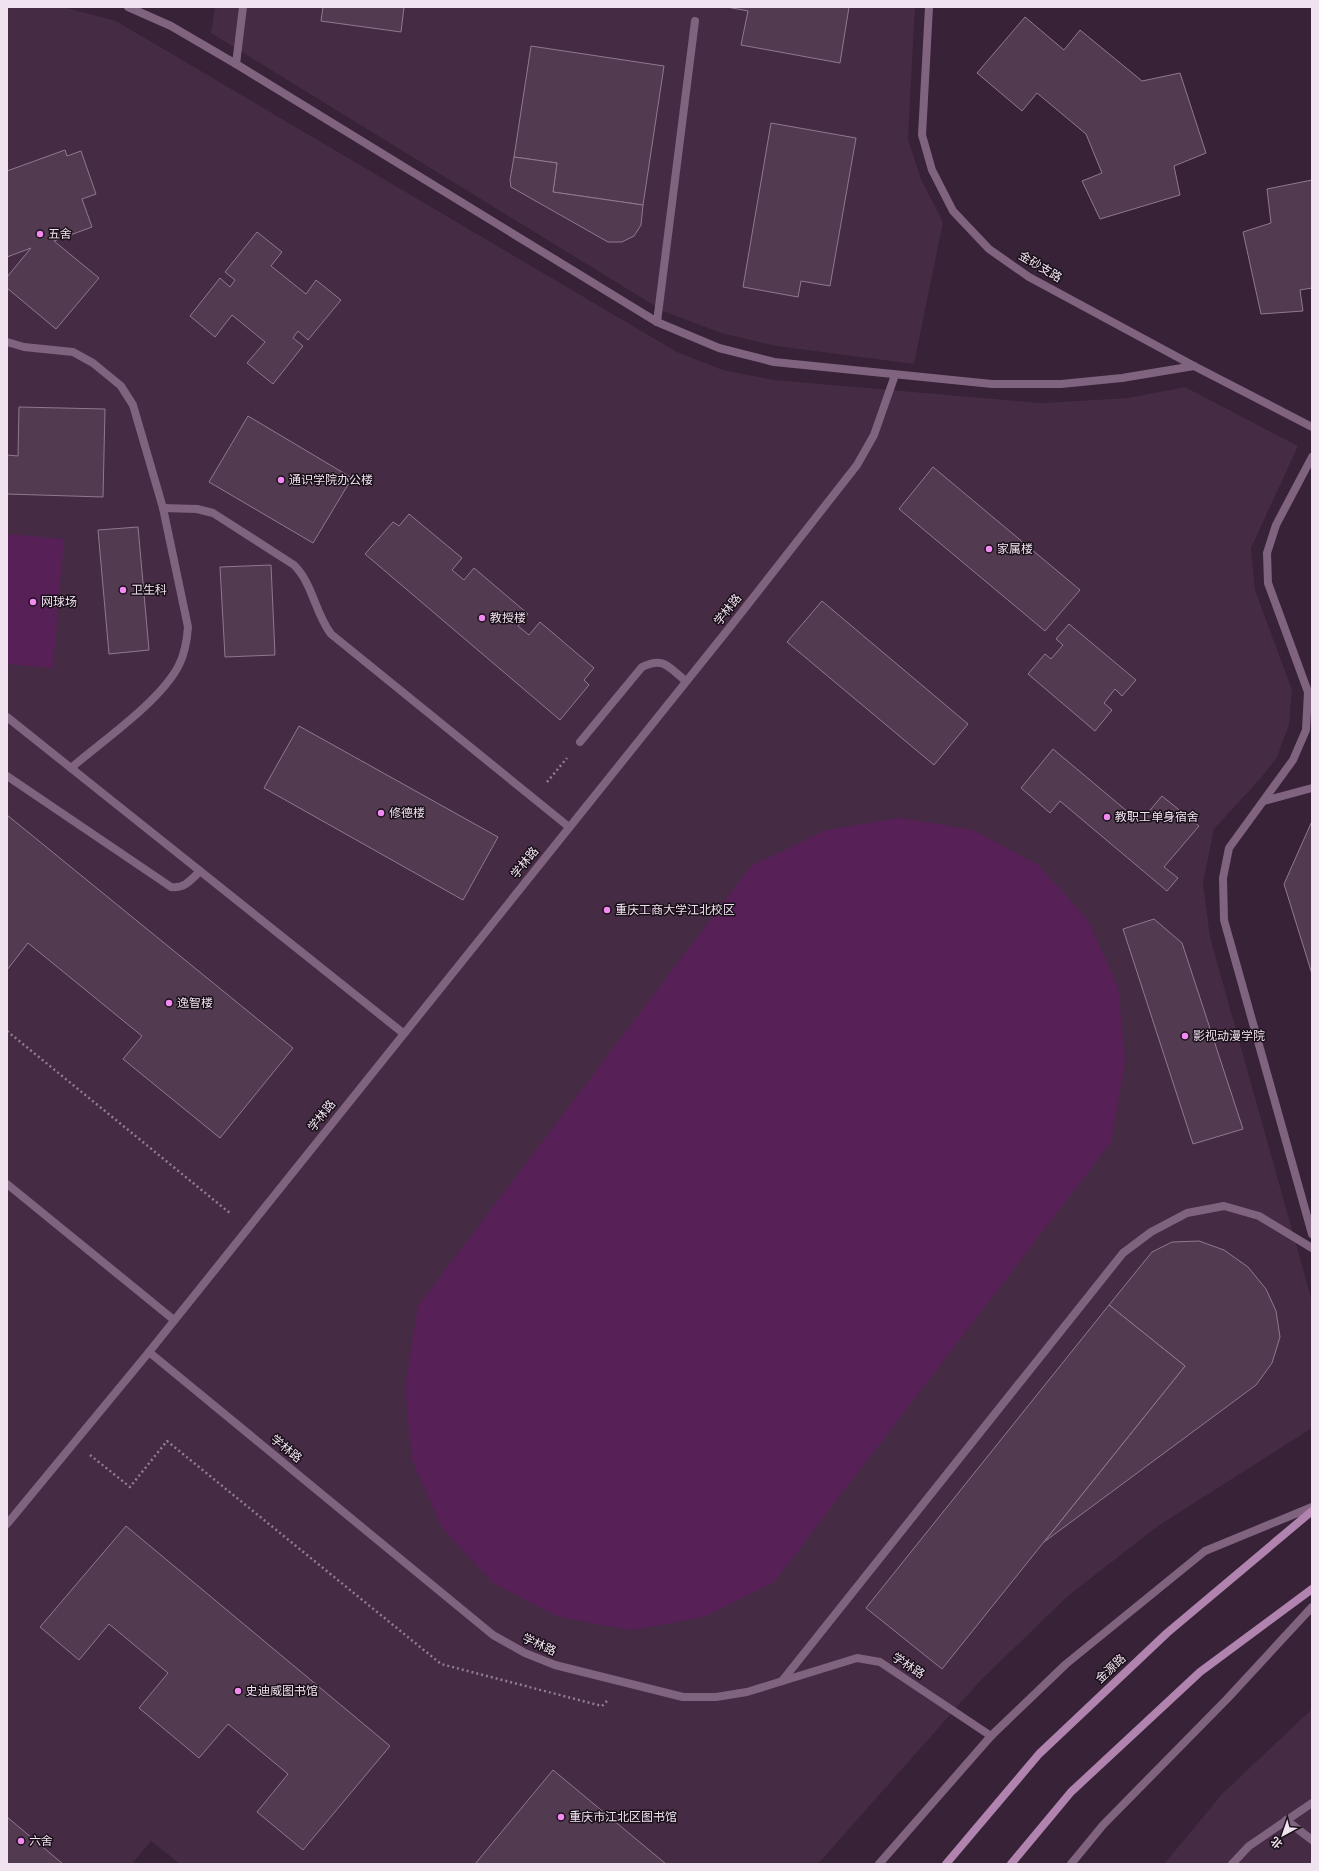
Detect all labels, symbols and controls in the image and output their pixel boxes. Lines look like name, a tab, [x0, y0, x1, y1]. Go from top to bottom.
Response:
place label: 五舍	[48, 227, 72, 242]
marker: 五舍	[35, 229, 45, 239]
street label: 金砂支路	[1016, 248, 1064, 286]
place label: 通识学院办公楼	[289, 473, 373, 488]
marker: 通识学院办公楼	[276, 475, 286, 485]
place label: 家属楼	[997, 542, 1033, 557]
marker: 家属楼	[984, 544, 994, 554]
place label: 卫生科	[131, 583, 167, 598]
marker: 卫生科	[118, 585, 128, 595]
street label: 学林路	[711, 591, 745, 629]
place label: 网球场	[41, 595, 77, 610]
marker: 网球场	[28, 597, 38, 607]
place label: 教授楼	[490, 611, 526, 626]
marker: 教授楼	[477, 613, 487, 623]
place label: 修德楼	[389, 806, 425, 821]
marker: 修德楼	[376, 808, 386, 818]
place label: 教职工单身宿舍	[1115, 810, 1199, 825]
marker: 教职工单身宿舍	[1102, 812, 1112, 822]
street label: 学林路	[508, 844, 542, 882]
place label: 重庆工商大学江北校区	[615, 903, 735, 918]
marker: 重庆工商大学江北校区	[602, 905, 612, 915]
place label: 逸智楼	[177, 996, 213, 1011]
marker: 逸智楼	[164, 998, 174, 1008]
place label: 影视动漫学院	[1193, 1029, 1265, 1044]
marker: 影视动漫学院	[1180, 1031, 1190, 1041]
street label: 学林路	[305, 1097, 339, 1135]
street label: 学林路	[267, 1432, 305, 1466]
street label: 学林路	[519, 1631, 559, 1659]
street label: 学林路	[889, 1650, 927, 1682]
street label: 金源路	[1093, 1651, 1129, 1687]
place label: 史迪威图书馆	[246, 1684, 318, 1699]
marker: 史迪威图书馆	[233, 1686, 243, 1696]
place label: 重庆市江北区图书馆	[569, 1810, 677, 1825]
marker: 重庆市江北区图书馆	[556, 1812, 566, 1822]
north arrow	[1263, 1815, 1303, 1855]
place label: 六舍	[29, 1834, 53, 1849]
text: 北	[1269, 1834, 1285, 1851]
marker: 六舍	[16, 1836, 26, 1846]

